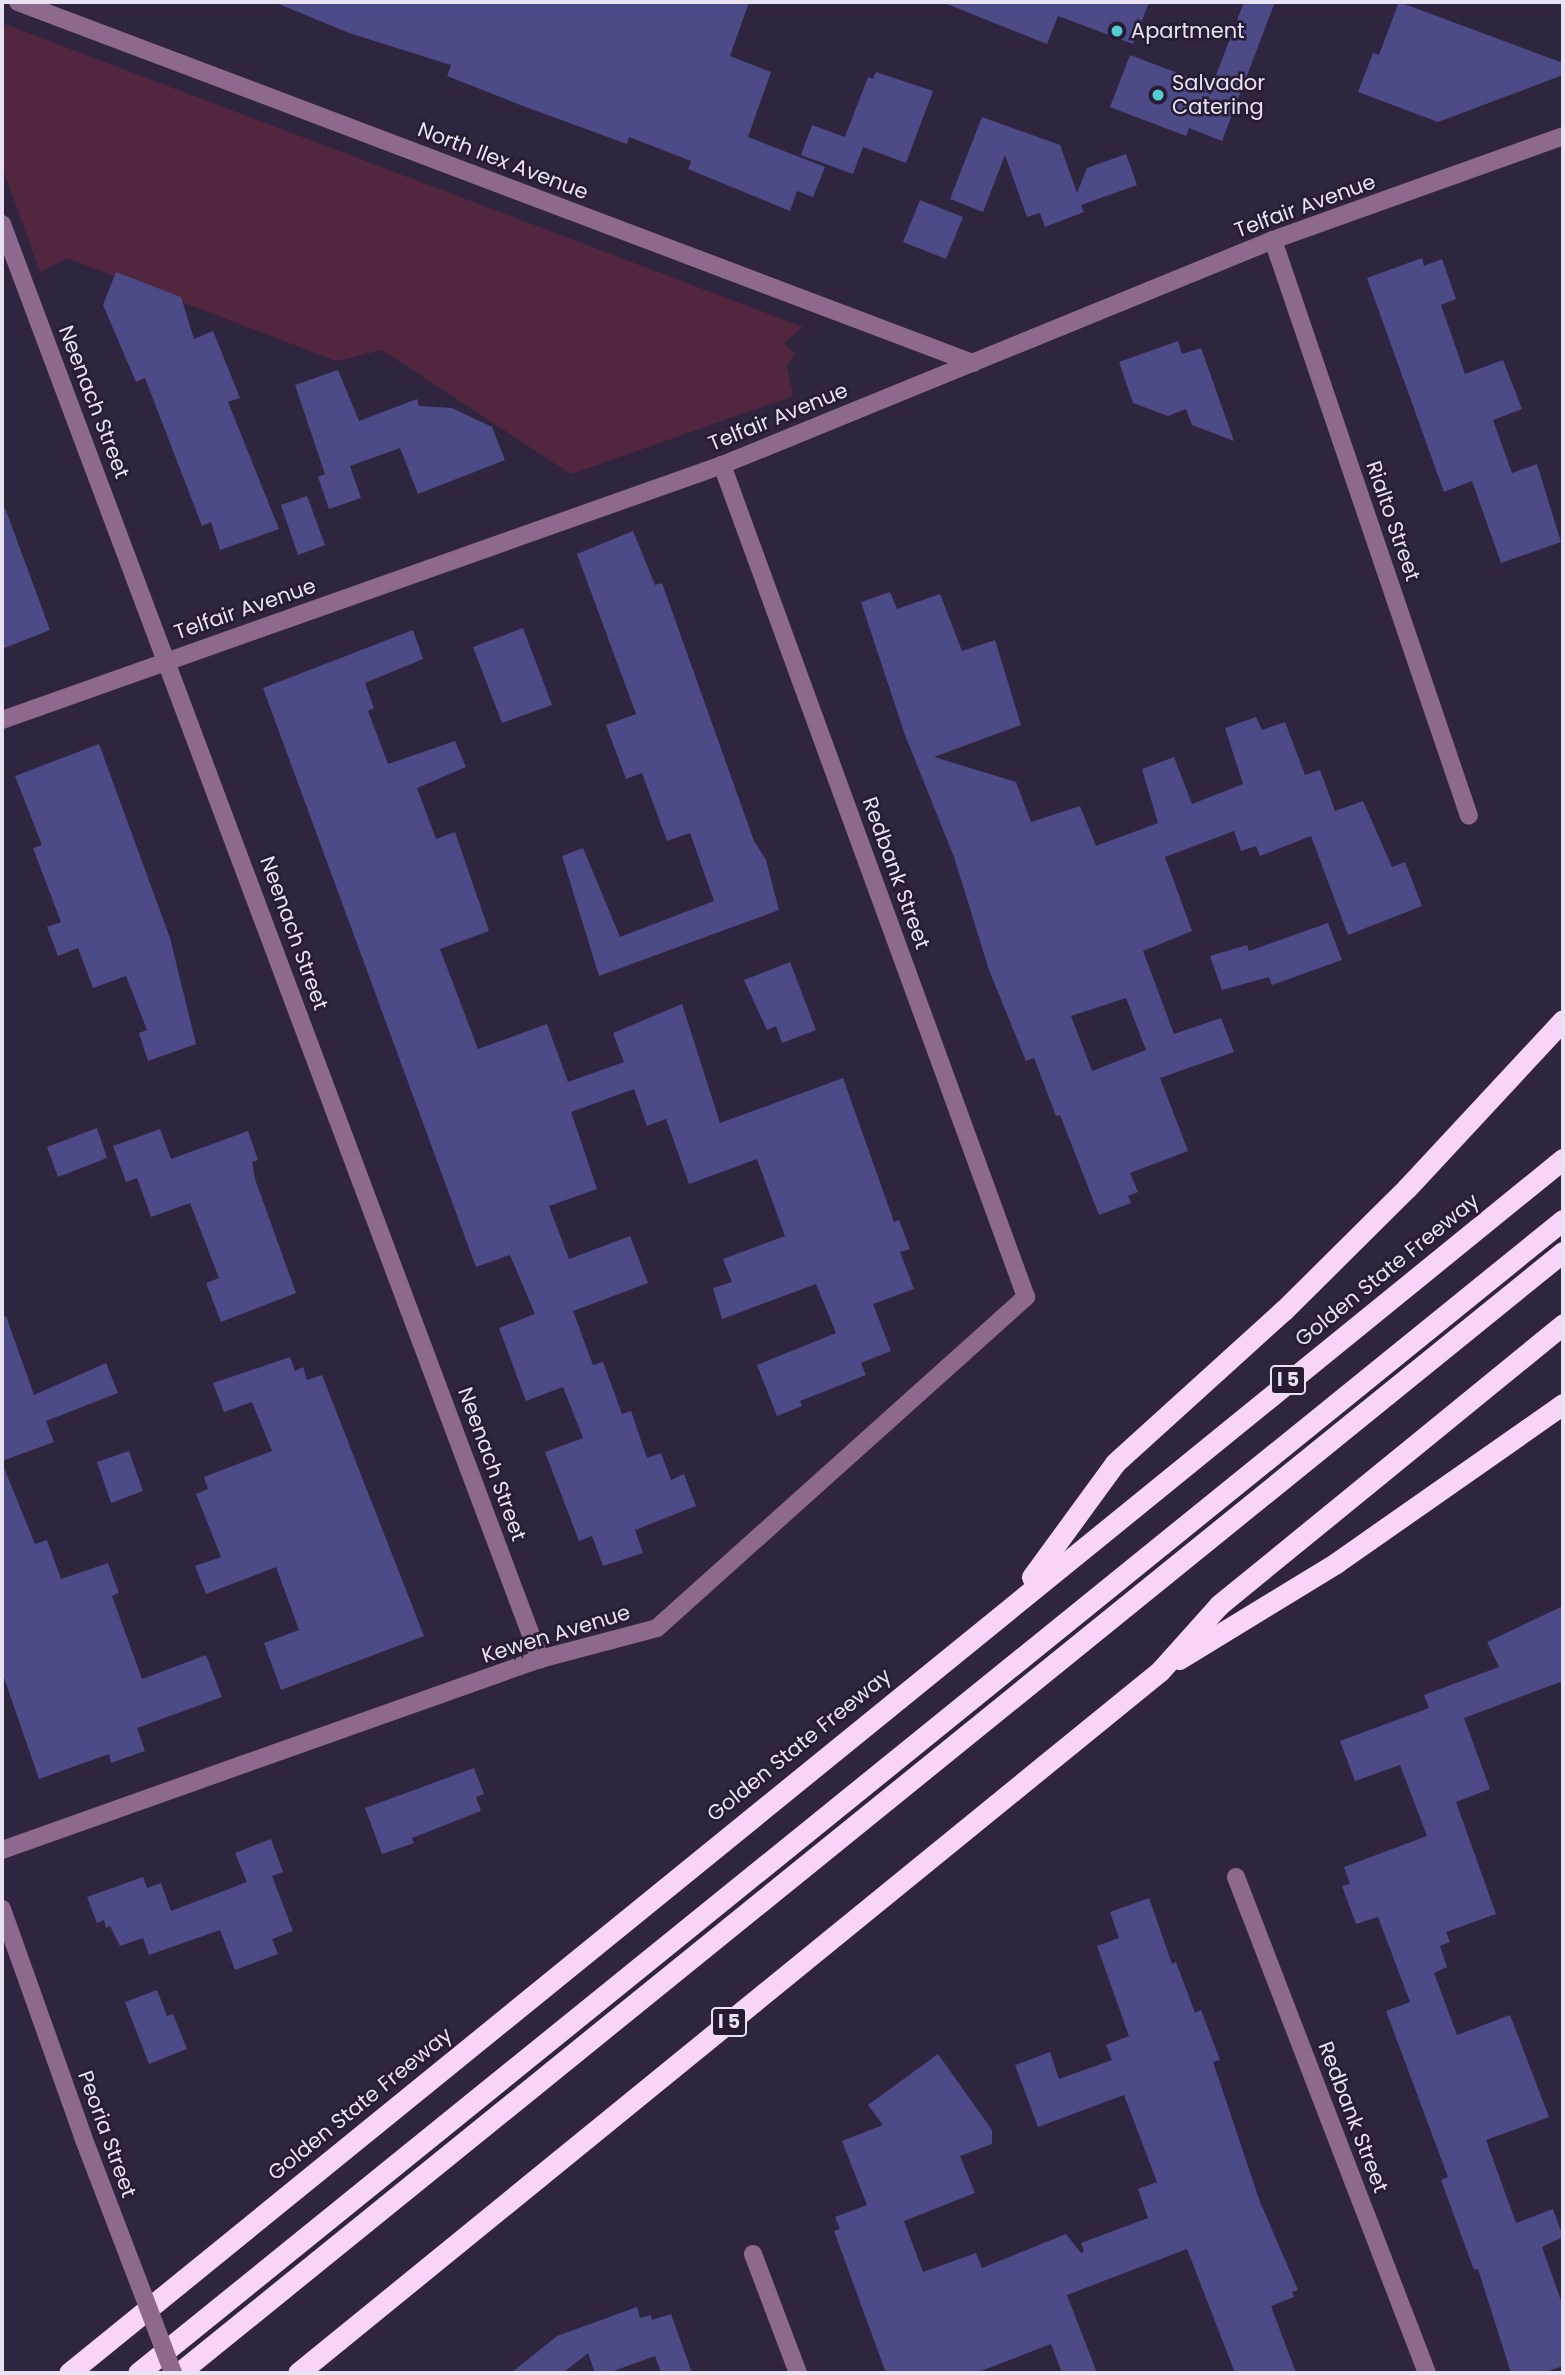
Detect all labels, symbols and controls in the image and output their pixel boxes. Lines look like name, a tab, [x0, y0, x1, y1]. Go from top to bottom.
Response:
place label: Apartment	[1131, 18, 1245, 44]
marker: Apartment	[1109, 23, 1125, 39]
place label: Salvador Catering	[1172, 70, 1265, 120]
marker: Salvador Catering	[1150, 87, 1166, 103]
street label: North Ilex Avenue	[414, 117, 592, 205]
street label: Telfair Avenue	[1231, 169, 1379, 243]
street label: Neenach Street	[53, 322, 135, 482]
street label: Telfair Avenue	[705, 378, 851, 456]
street label: Rialto Street	[1361, 458, 1425, 584]
street label: Telfair Avenue	[171, 573, 319, 645]
street label: Redbank Street	[857, 794, 935, 952]
street label: Neenach Street	[255, 853, 333, 1013]
street label: Golden State Freeway	[1290, 1188, 1484, 1352]
road number: I 5	[1269, 1364, 1307, 1396]
street label: Neenach Street	[453, 1384, 531, 1544]
street label: Kewen Avenue	[479, 1599, 633, 1669]
street label: Golden State Freeway	[702, 1663, 896, 1827]
road number: I 5	[710, 2006, 748, 2038]
street label: Golden State Freeway	[263, 2022, 457, 2186]
street label: Redbank Street	[1313, 2038, 1393, 2196]
street label: Peoria Street	[72, 2067, 142, 2201]

